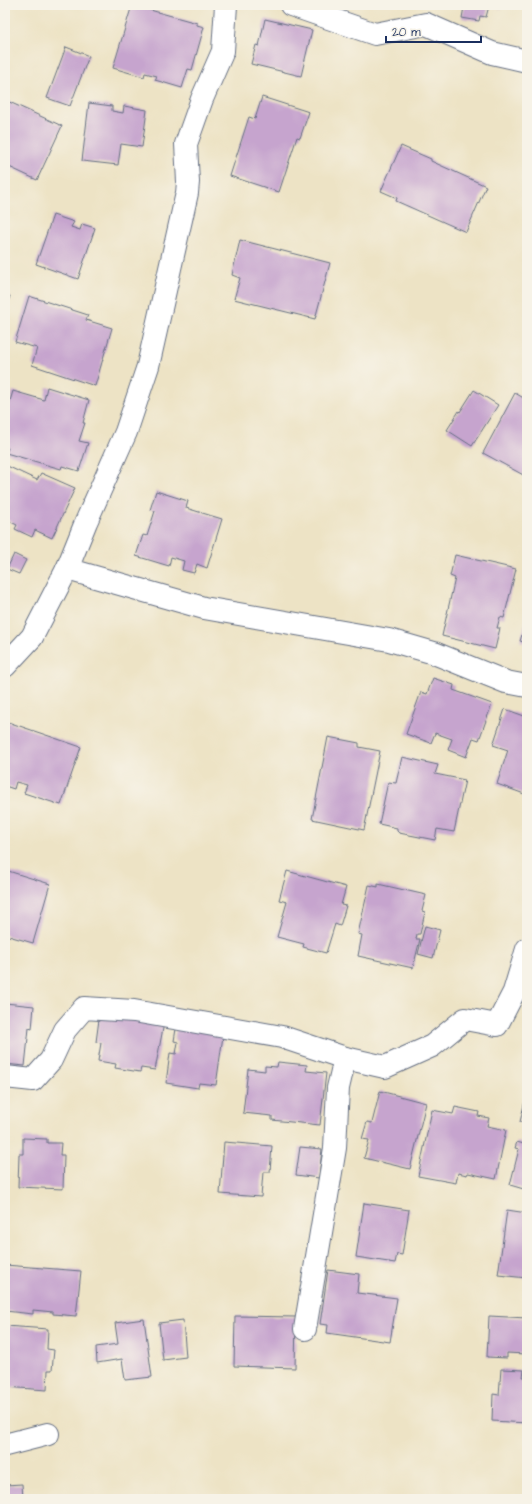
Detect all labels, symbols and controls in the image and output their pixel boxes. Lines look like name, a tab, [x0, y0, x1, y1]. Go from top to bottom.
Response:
scale bar	[386, 18, 481, 44]
text: 20 m	[392, 24, 421, 41]

